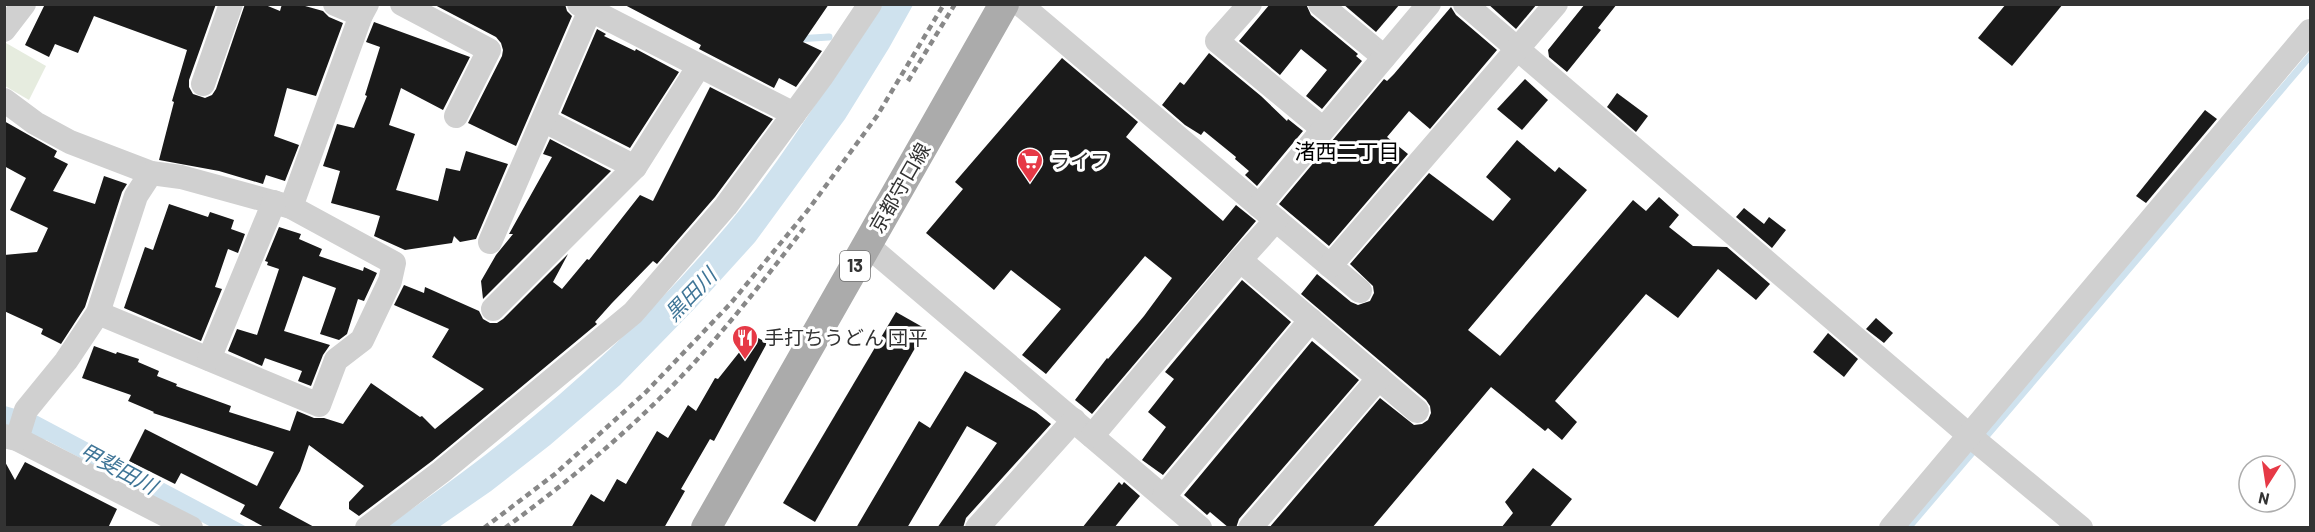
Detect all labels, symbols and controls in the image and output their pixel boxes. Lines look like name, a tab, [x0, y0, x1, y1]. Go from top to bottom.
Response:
street label: 京都守口線	[864, 138, 935, 237]
district label: 渚西二丁目	[1295, 138, 1400, 163]
supermarket icon: ライフ	[1015, 146, 1045, 184]
place label: ライフ	[1050, 148, 1110, 172]
road number: 13	[840, 251, 870, 281]
water label: 黒田川	[659, 261, 722, 325]
restaurant icon: 手打ちうどん 団平	[730, 323, 760, 361]
place label: 手打ちうどん 団平	[764, 325, 928, 349]
water label: 甲斐田川	[76, 437, 163, 499]
north arrow	[2237, 454, 2297, 514]
text: N	[2257, 489, 2271, 510]

